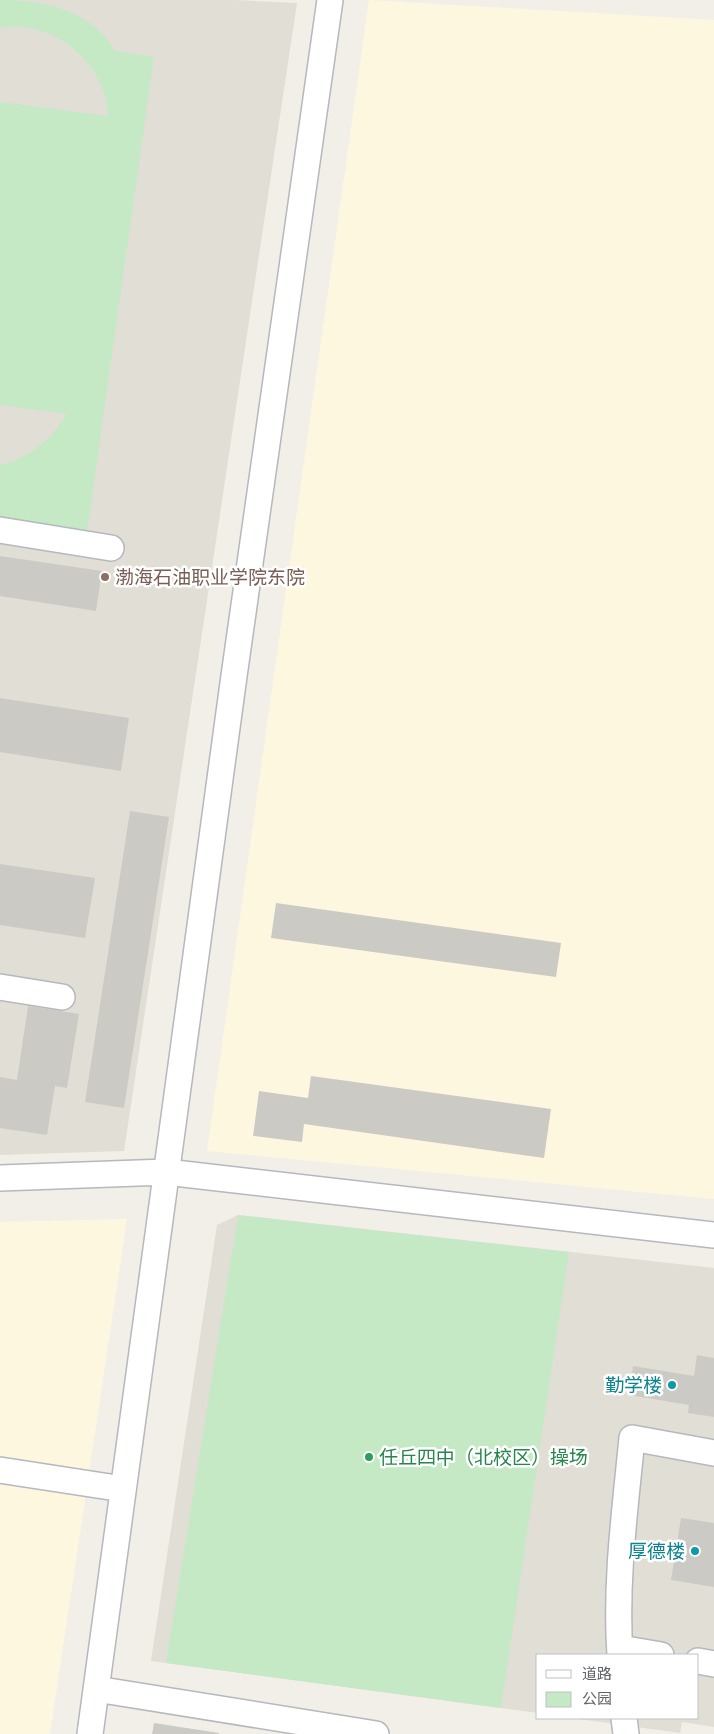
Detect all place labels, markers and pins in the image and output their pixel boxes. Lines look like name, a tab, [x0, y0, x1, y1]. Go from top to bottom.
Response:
place label: 渤海石油职业学院东院	[115, 567, 305, 589]
marker: 渤海石油职业学院东院	[99, 571, 111, 583]
place label: 勤学楼	[605, 1375, 662, 1397]
marker: 勤学楼	[666, 1379, 678, 1391]
place label: 任丘四中（北校区）操场	[379, 1447, 588, 1469]
marker: 任丘四中（北校区）操场	[363, 1451, 375, 1463]
place label: 厚德楼	[628, 1541, 685, 1563]
marker: 厚德楼	[689, 1545, 701, 1557]

